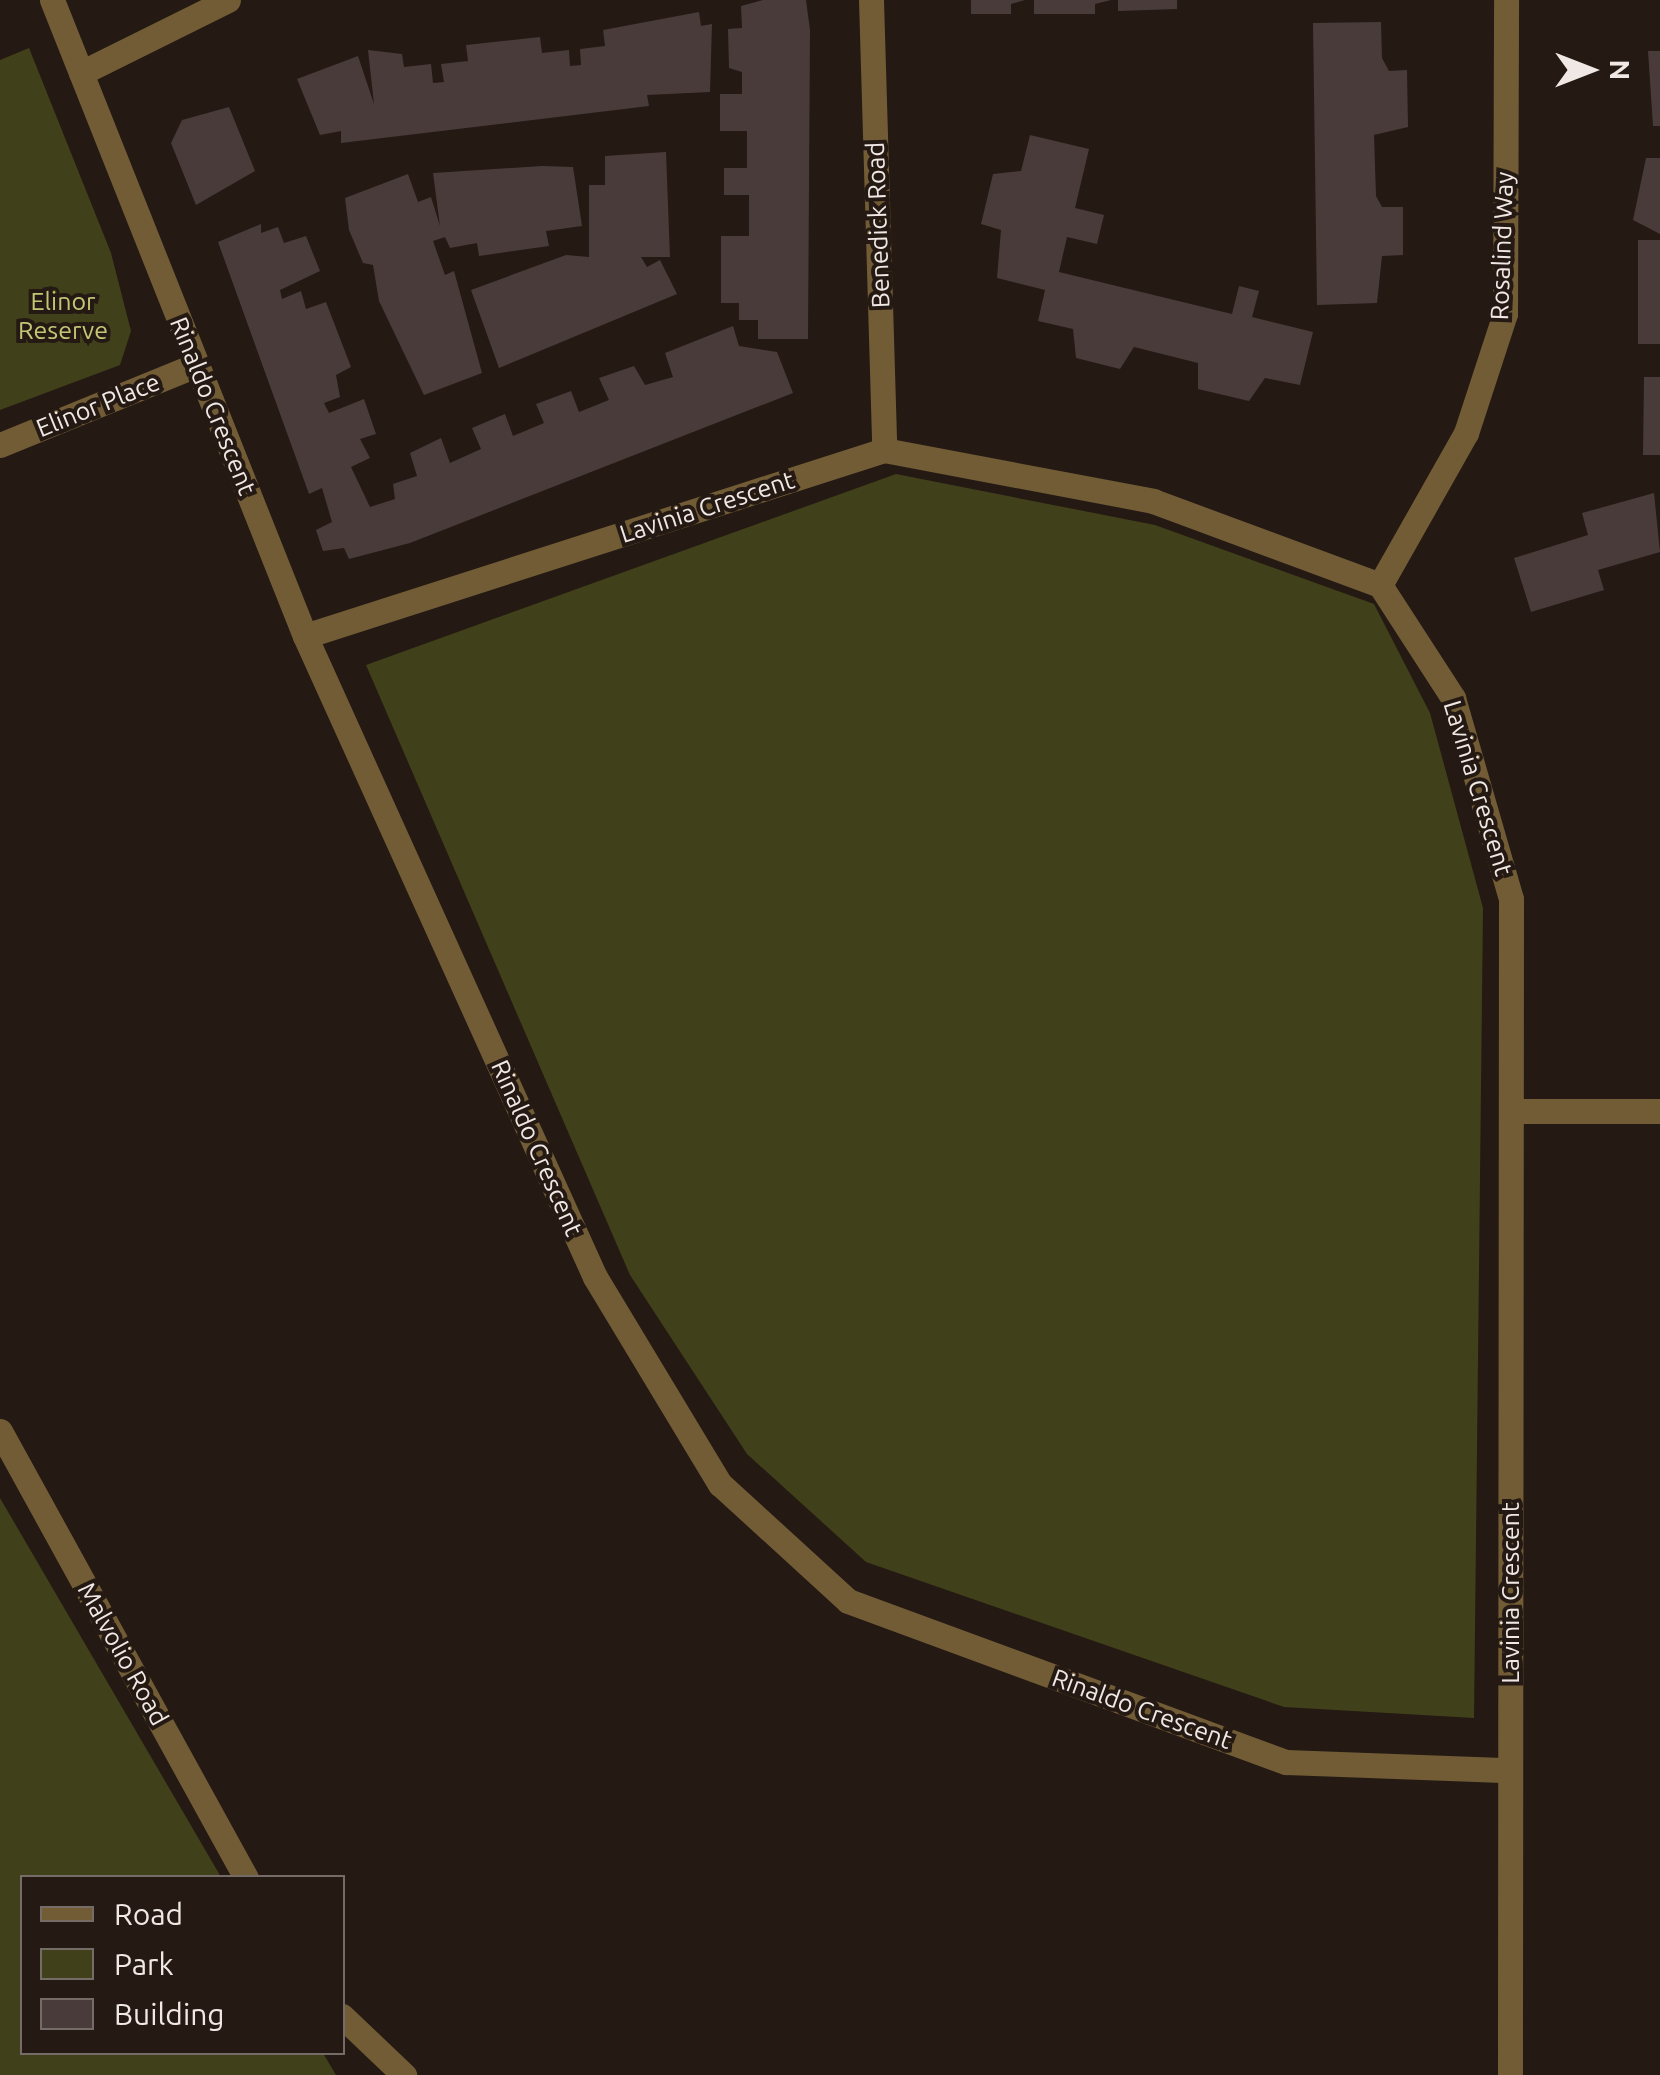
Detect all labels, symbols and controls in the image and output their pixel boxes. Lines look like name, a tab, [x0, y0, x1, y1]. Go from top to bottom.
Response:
north arrow	[1540, 20, 1640, 120]
text: N	[1605, 60, 1636, 80]
street label: Benedick Road	[860, 142, 896, 308]
street label: Rosalind Way	[1484, 171, 1520, 321]
park label: Elinor Reserve	[18, 287, 108, 346]
street label: Rinaldo Crescent	[164, 313, 262, 499]
street label: Elinor Place	[32, 367, 164, 443]
street label: Lavinia Crescent	[616, 465, 798, 549]
street label: Lavinia Crescent	[1437, 697, 1519, 879]
street label: Rinaldo Crescent	[485, 1055, 589, 1241]
street label: Lavinia Crescent	[1495, 1502, 1525, 1684]
street label: Malvolio Road	[71, 1577, 175, 1731]
street label: Rinaldo Crescent	[1048, 1663, 1236, 1755]
legend	[20, 1875, 345, 2055]
text: Road	[114, 1897, 183, 1931]
text: Park	[114, 1947, 174, 1981]
text: Building	[114, 1997, 225, 2031]

